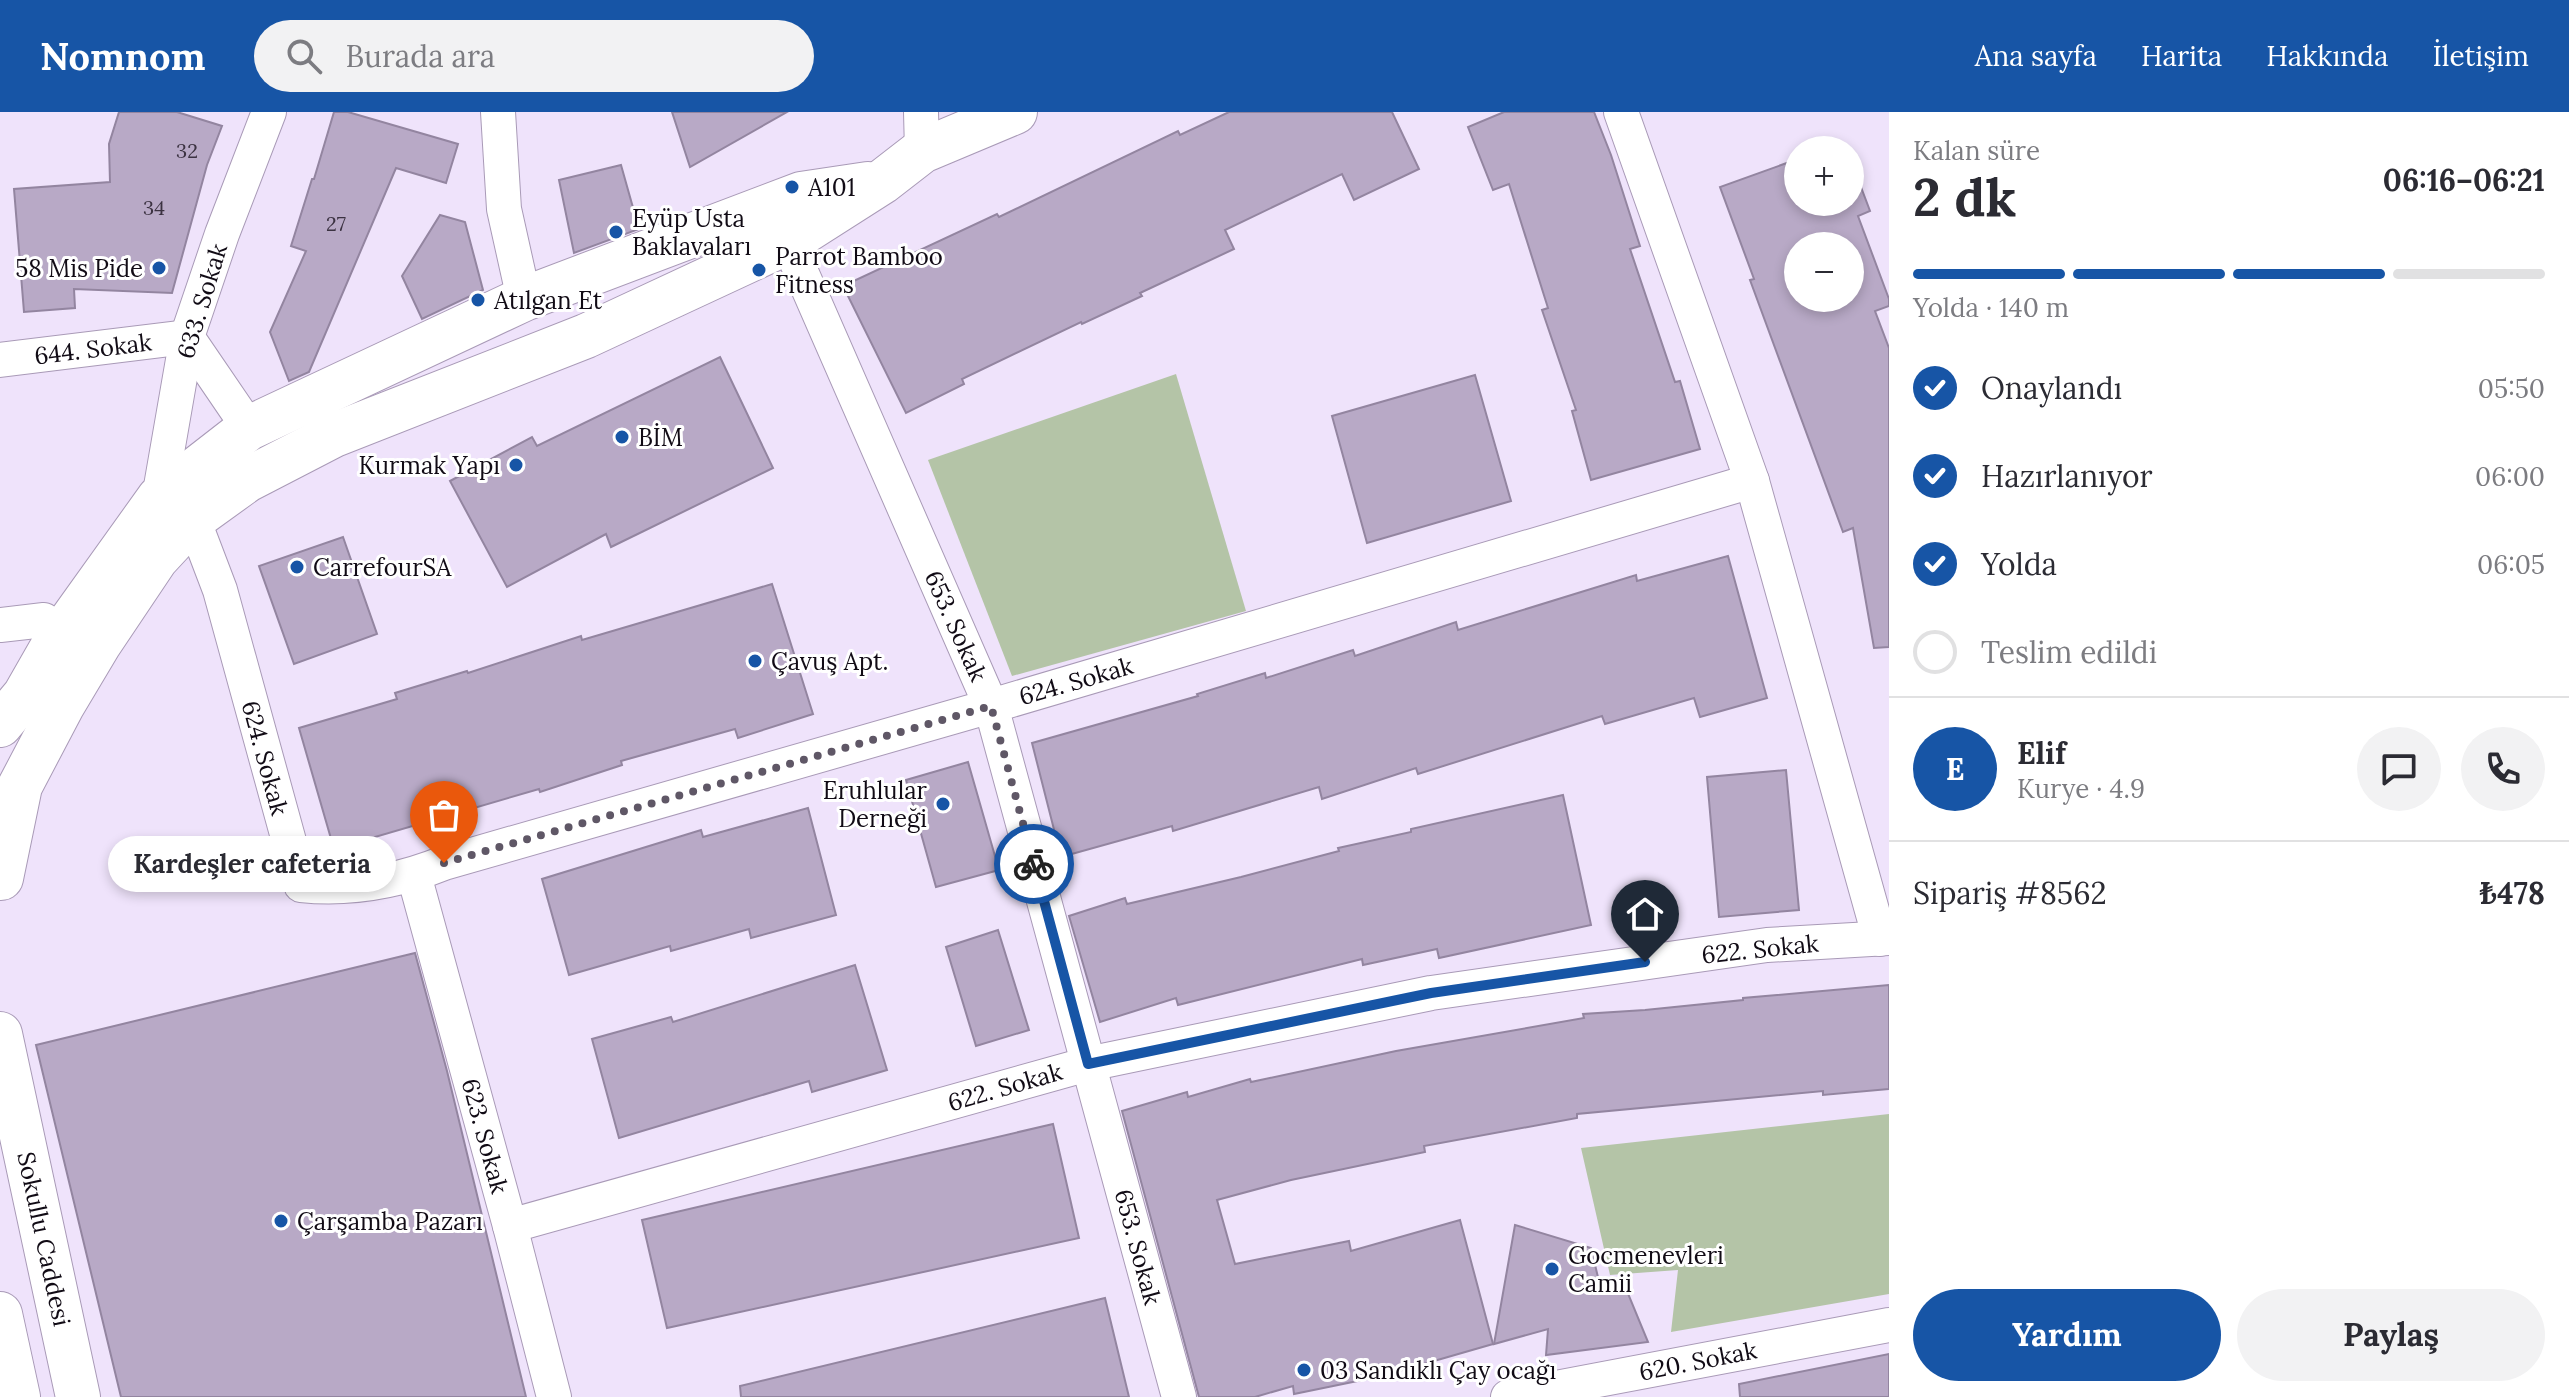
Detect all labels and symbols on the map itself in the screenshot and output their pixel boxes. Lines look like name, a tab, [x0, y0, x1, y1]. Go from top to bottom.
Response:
house number: 32	[176, 138, 198, 163]
place label: A101	[807, 172, 855, 203]
marker: A101	[783, 178, 801, 196]
house number: 34	[143, 195, 165, 220]
place label: Eyüp Usta Baklavaları	[632, 203, 751, 262]
house number: 27	[326, 211, 346, 236]
marker: Eyüp Usta Baklavaları	[607, 223, 625, 241]
street label: 633. Sokak	[170, 240, 234, 362]
place label: Parrot Bamboo Fitness	[775, 241, 943, 300]
place label: 58 Mis Pide	[15, 253, 143, 284]
marker: 58 Mis Pide	[150, 259, 168, 277]
marker: Parrot Bamboo Fitness	[750, 261, 768, 279]
place label: Atılgan Et	[493, 285, 603, 316]
marker: Atılgan Et	[469, 291, 487, 309]
street label: 644. Sokak	[33, 326, 154, 372]
place label: BİM	[638, 422, 683, 453]
marker: BİM	[613, 428, 631, 446]
place label: Kurmak Yapı	[359, 450, 500, 481]
marker: Kurmak Yapı	[507, 456, 525, 474]
place label: CarrefourSA	[313, 552, 452, 583]
marker: CarrefourSA	[288, 558, 306, 576]
street label: 653. Sokak	[918, 566, 994, 686]
place label: Çavuş Apt.	[771, 646, 888, 677]
street label: 624. Sokak	[1015, 650, 1137, 712]
marker: Çavuş Apt.	[746, 652, 764, 670]
street label: 624. Sokak	[235, 697, 295, 819]
place label: Eruhlular Derneği	[823, 775, 928, 834]
pin	[410, 781, 478, 863]
marker: Eruhlular Derneği	[934, 795, 952, 813]
courier	[994, 824, 1074, 904]
callout: Kardeşler cafeteria	[108, 835, 396, 891]
pin	[1611, 880, 1679, 962]
street label: 622. Sokak	[1700, 927, 1820, 971]
street label: 622. Sokak	[944, 1056, 1066, 1118]
street label: 623. Sokak	[455, 1075, 515, 1197]
street label: Sokullu Caddesi	[10, 1149, 78, 1329]
street label: 653. Sokak	[1108, 1186, 1168, 1308]
place label: Çarşamba Pazarı	[297, 1206, 483, 1237]
marker: Çarşamba Pazarı	[272, 1212, 290, 1230]
place label: Gocmenevleri Camii	[1568, 1240, 1724, 1299]
marker: Gocmenevleri Camii	[1543, 1260, 1561, 1278]
street label: 620. Sokak	[1636, 1334, 1760, 1388]
place label: 03 Sandıklı Çay ocağı	[1320, 1355, 1556, 1386]
marker: 03 Sandıklı Çay ocağı	[1295, 1361, 1313, 1379]

